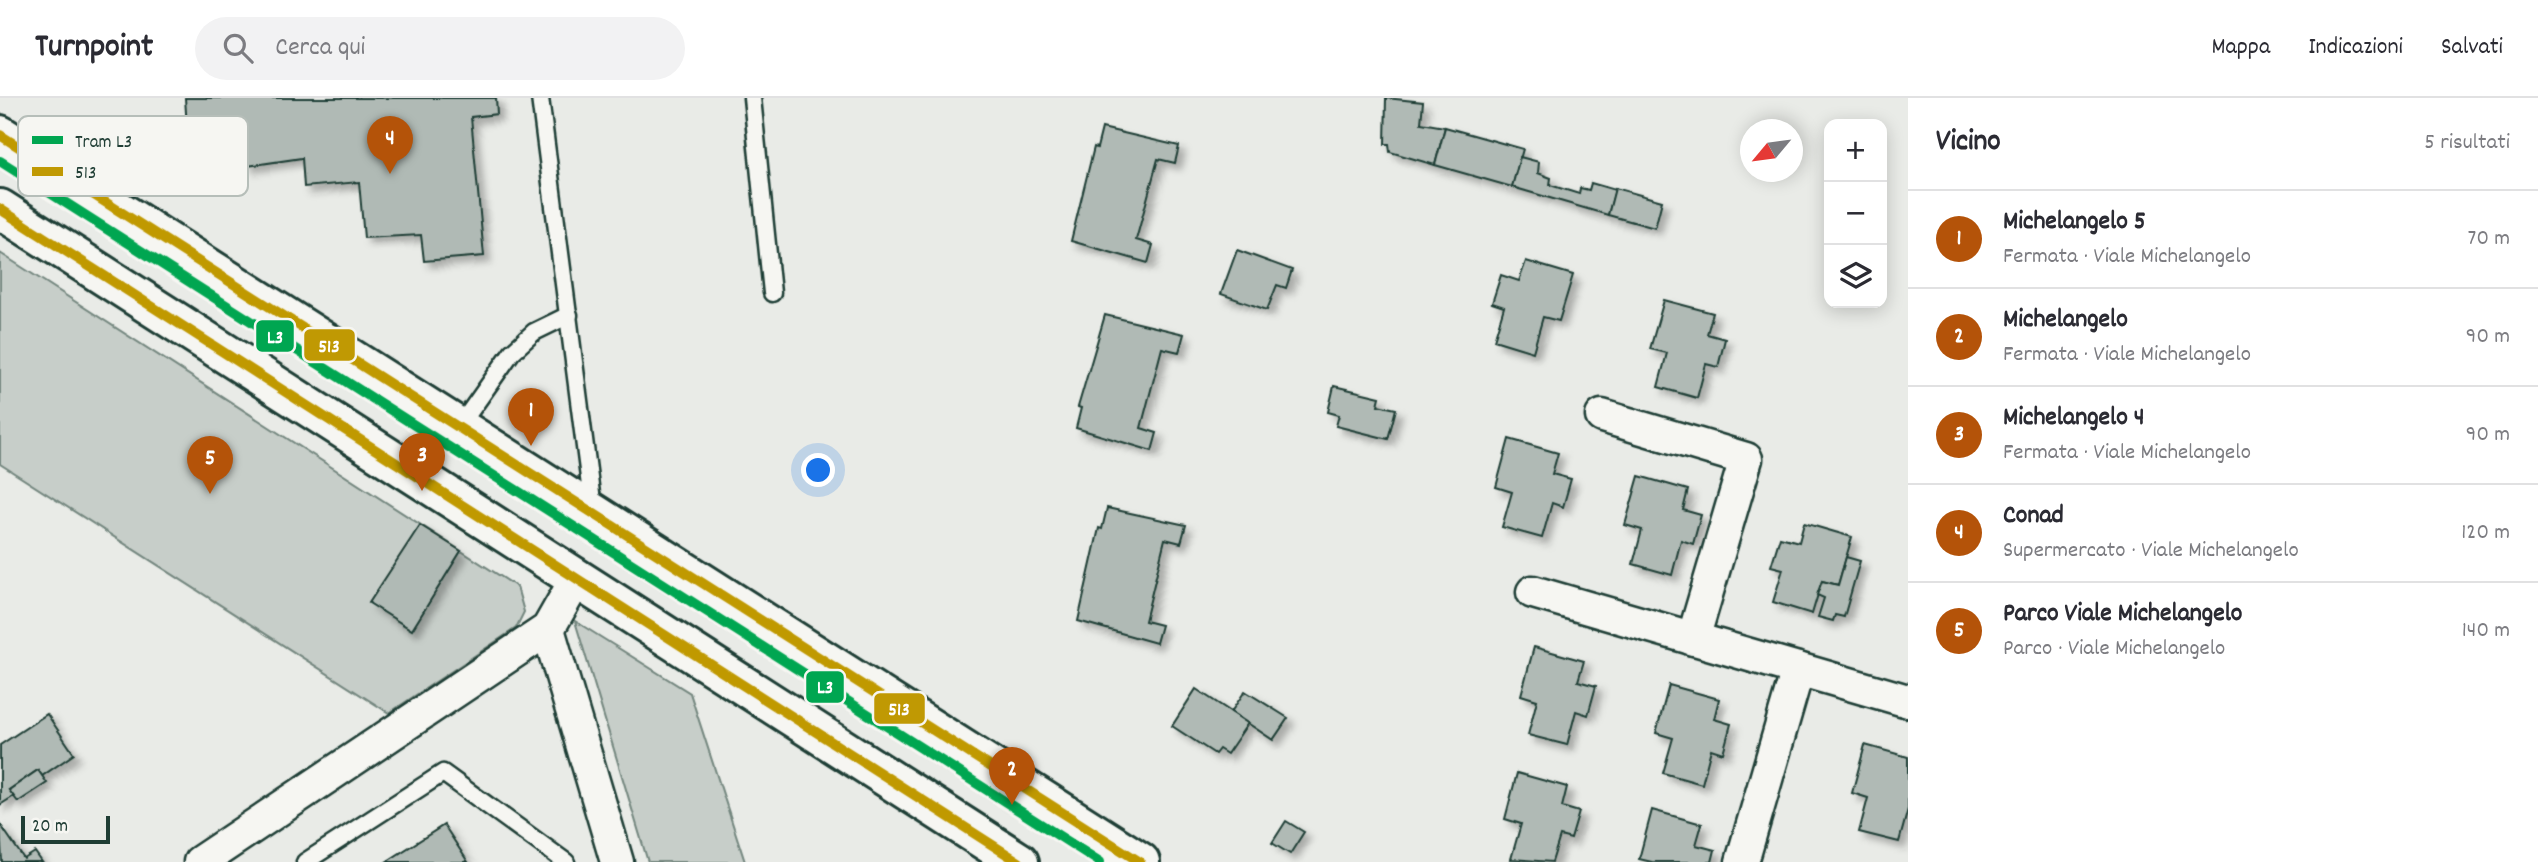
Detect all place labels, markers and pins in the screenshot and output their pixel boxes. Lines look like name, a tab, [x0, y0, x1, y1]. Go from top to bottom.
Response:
pin: 4	[367, 116, 413, 174]
pin: 1	[508, 388, 554, 446]
pin: 3	[399, 433, 445, 491]
pin: 5	[187, 436, 233, 494]
pin: 2	[989, 747, 1035, 805]

